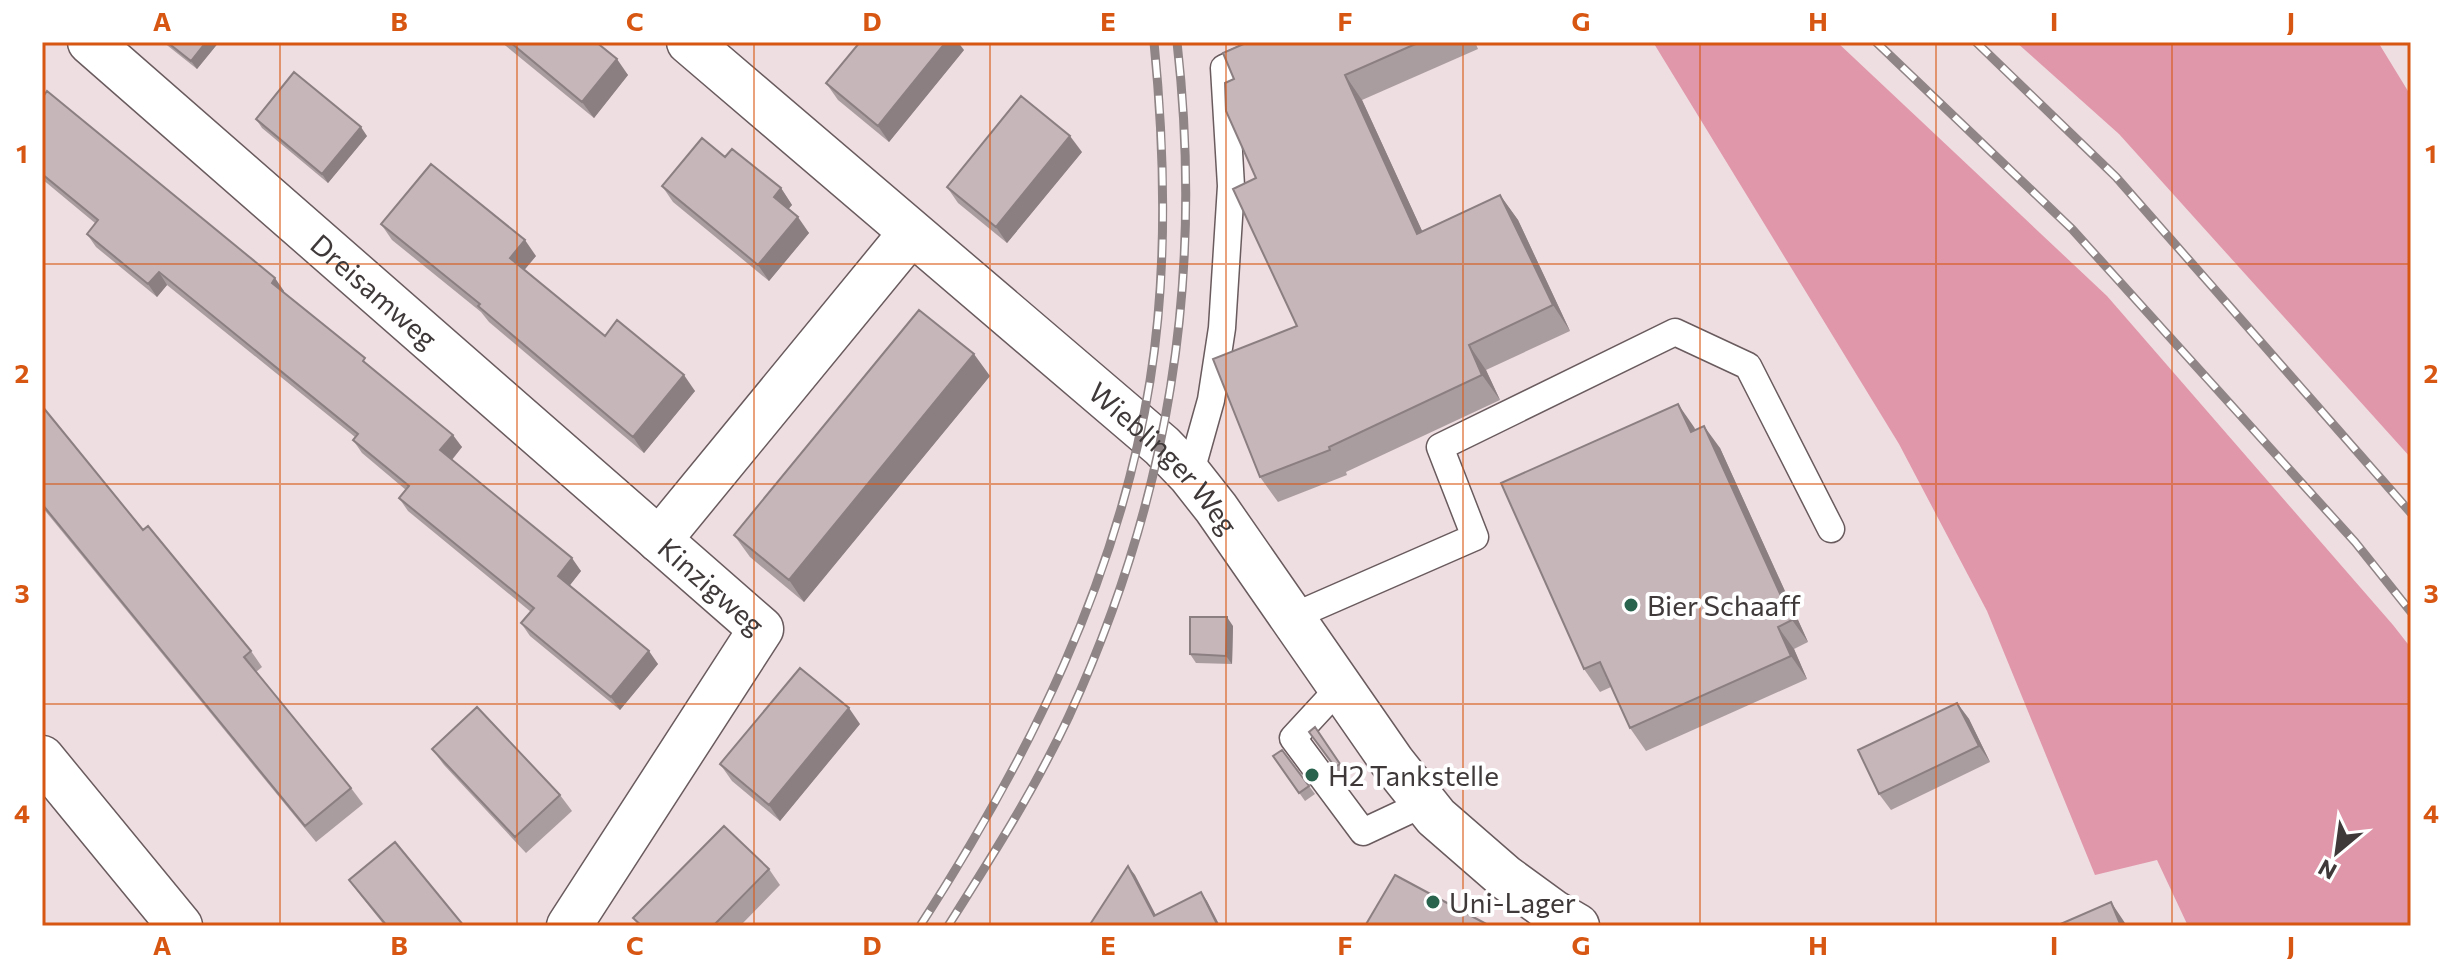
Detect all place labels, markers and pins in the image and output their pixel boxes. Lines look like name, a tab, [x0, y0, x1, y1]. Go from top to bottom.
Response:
place label: Bier Schaaff	[1647, 588, 1801, 622]
marker: Bier Schaaff	[1622, 596, 1640, 614]
place label: H2 Tankstelle	[1328, 758, 1499, 792]
marker: H2 Tankstelle	[1303, 766, 1321, 784]
place label: Uni-Lager	[1449, 885, 1576, 919]
marker: Uni-Lager	[1424, 893, 1442, 911]

